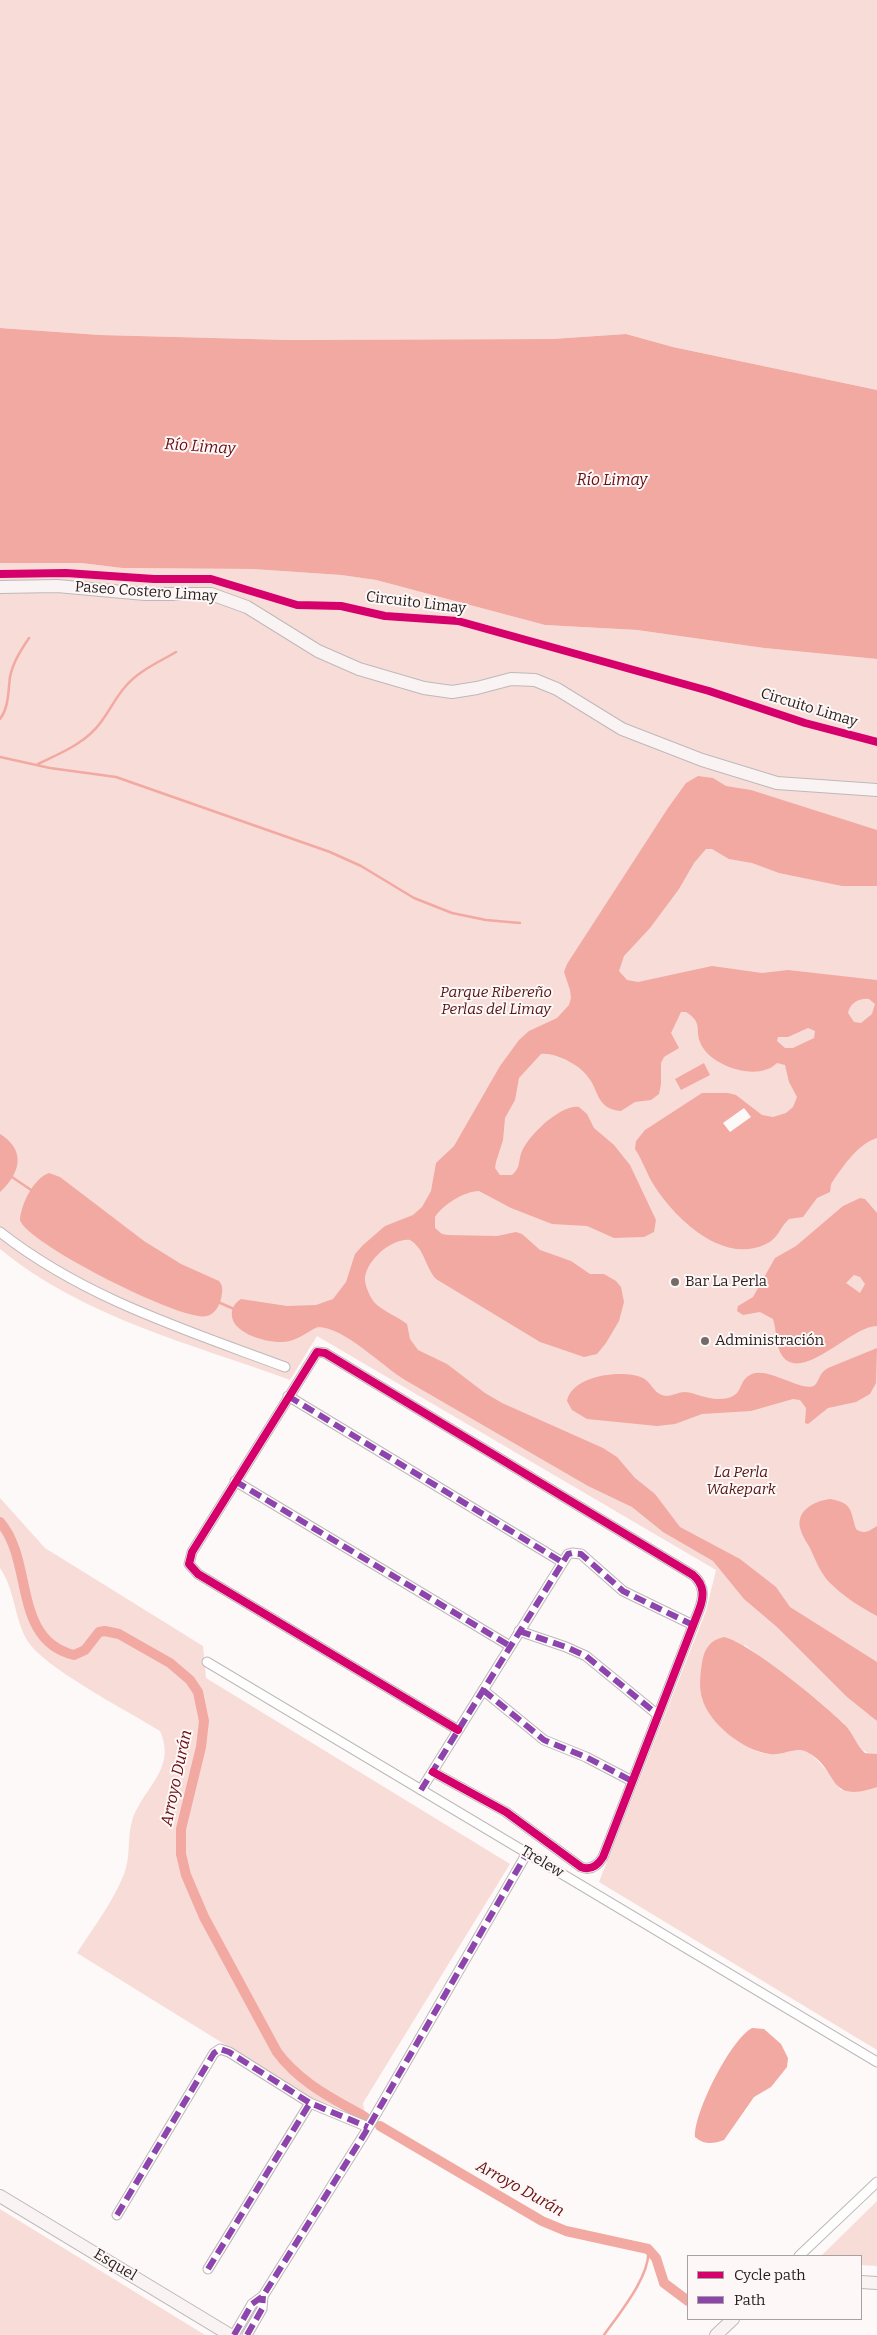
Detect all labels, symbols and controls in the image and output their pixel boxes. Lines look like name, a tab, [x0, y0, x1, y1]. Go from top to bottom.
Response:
water label: Río Limay	[164, 435, 236, 459]
water label: Río Limay	[577, 471, 647, 491]
street label: Paseo Costero Limay	[74, 578, 218, 606]
street label: Circuito Limay	[365, 588, 467, 618]
street label: Circuito Limay	[758, 685, 860, 731]
park label: Parque Ribereño Perlas del Limay	[440, 984, 552, 1019]
place label: Bar La Perla	[685, 1273, 767, 1291]
marker: Bar La Perla	[669, 1276, 681, 1288]
place label: Administración	[715, 1332, 824, 1350]
marker: Administración	[699, 1335, 711, 1347]
park label: La Perla Wakepark	[706, 1464, 776, 1499]
water label: Arroyo Durán	[157, 1728, 197, 1828]
street label: Trelew	[517, 1842, 567, 1882]
water label: Arroyo Durán	[473, 2157, 567, 2221]
street label: Esquel	[90, 2245, 140, 2285]
legend	[687, 2255, 862, 2320]
text: Cycle path	[734, 2266, 806, 2284]
text: Path	[734, 2291, 765, 2309]

